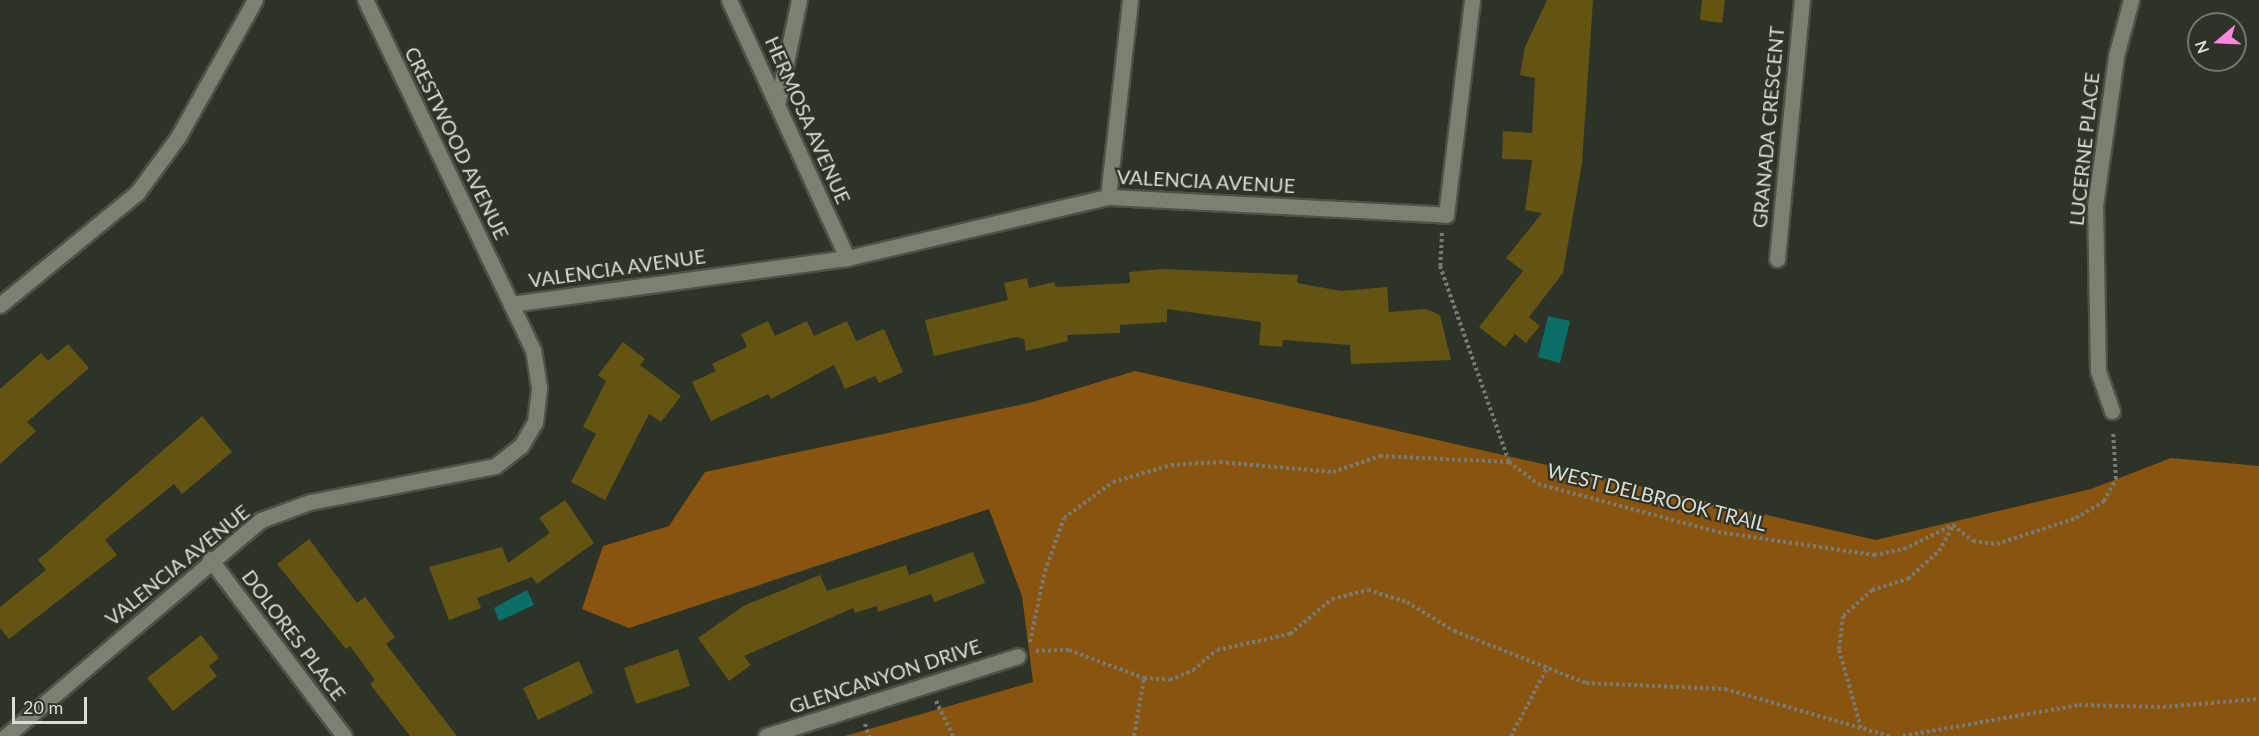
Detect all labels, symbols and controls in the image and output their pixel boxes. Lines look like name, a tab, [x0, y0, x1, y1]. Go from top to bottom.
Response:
north arrow	[2187, 12, 2247, 72]
street label: GRANADA CRESCENT	[1747, 25, 1789, 229]
street label: HERMOSA AVENUE	[760, 32, 856, 208]
text: N	[2190, 38, 2212, 56]
street label: CRESTWOOD AVENUE	[400, 42, 514, 244]
street label: LUCERNE PLACE	[2064, 71, 2104, 227]
street label: VALENCIA AVENUE	[1116, 164, 1296, 198]
street label: VALENCIA AVENUE	[526, 244, 708, 292]
street label: WEST DELBROOK TRAIL	[1544, 458, 1770, 536]
street label: VALENCIA AVENUE	[100, 499, 254, 631]
street label: DOLORES PLACE	[237, 565, 351, 705]
street label: GLENCANYON DRIVE	[786, 634, 984, 718]
scale bar	[15, 685, 90, 723]
text: 20 m	[23, 696, 63, 718]

